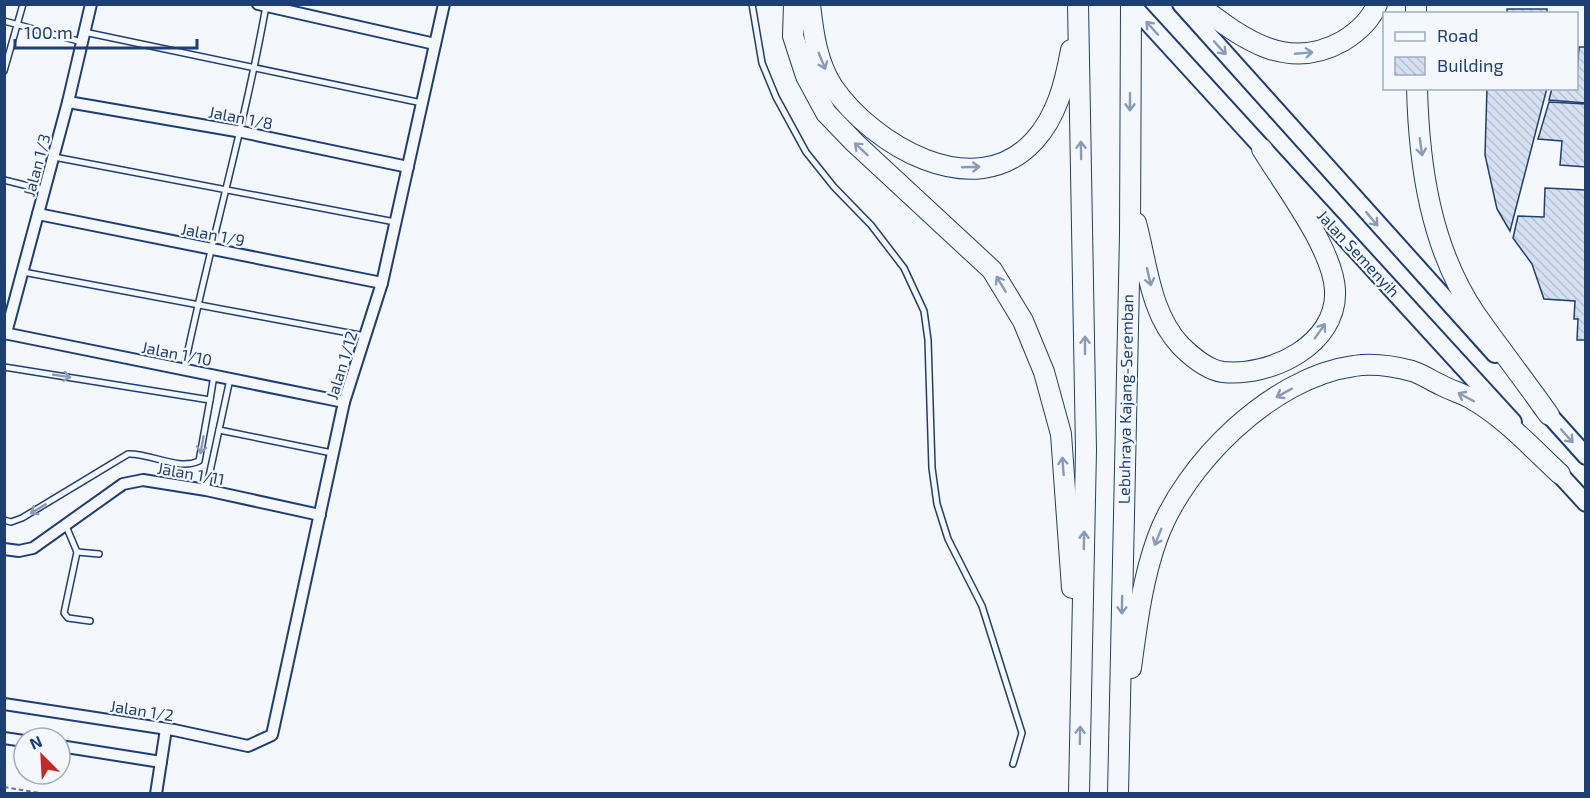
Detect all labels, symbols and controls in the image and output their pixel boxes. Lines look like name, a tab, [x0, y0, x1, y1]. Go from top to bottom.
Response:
scale bar	[15, 12, 196, 50]
legend	[1383, 12, 1578, 90]
text: 100 m	[24, 21, 73, 43]
one-way arrow	[1145, 21, 1159, 36]
text: Road	[1437, 24, 1478, 46]
one-way arrow	[1213, 40, 1227, 55]
one-way arrow	[1294, 47, 1314, 58]
one-way arrow	[817, 52, 828, 70]
text: Building	[1437, 54, 1504, 76]
one-way arrow	[1124, 92, 1136, 112]
street label: Jalan 1/8	[207, 101, 275, 133]
street label: Jalan 1/3	[19, 132, 53, 198]
one-way arrow	[1415, 136, 1426, 156]
one-way arrow	[1075, 141, 1087, 161]
one-way arrow	[854, 142, 869, 156]
one-way arrow	[961, 161, 981, 173]
street label: Jalan Semenyih	[1314, 206, 1404, 300]
one-way arrow	[1366, 211, 1379, 227]
street label: Jalan 1/9	[180, 219, 246, 249]
one-way arrow	[1143, 267, 1155, 286]
one-way arrow	[994, 276, 1006, 293]
street label: Lebuhraya Kajang-Seremban	[1114, 294, 1137, 504]
one-way arrow	[1314, 324, 1326, 340]
street label: Jalan 1/12	[322, 328, 360, 402]
one-way arrow	[1079, 336, 1091, 356]
street label: Jalan 1/10	[140, 337, 214, 369]
one-way arrow	[52, 371, 72, 382]
one-way arrow	[1276, 387, 1293, 399]
one-way arrow	[1458, 391, 1476, 402]
one-way arrow	[1560, 428, 1574, 443]
one-way arrow	[196, 434, 207, 454]
one-way arrow	[1057, 457, 1068, 477]
street label: Jalan 1/11	[156, 458, 226, 488]
one-way arrow	[30, 503, 47, 515]
one-way arrow	[1152, 528, 1163, 546]
one-way arrow	[1078, 531, 1090, 551]
one-way arrow	[1116, 595, 1127, 615]
street label: Jalan 1/2	[109, 696, 175, 724]
north arrow	[12, 726, 72, 786]
one-way arrow	[1074, 726, 1086, 746]
text: N	[27, 731, 45, 753]

